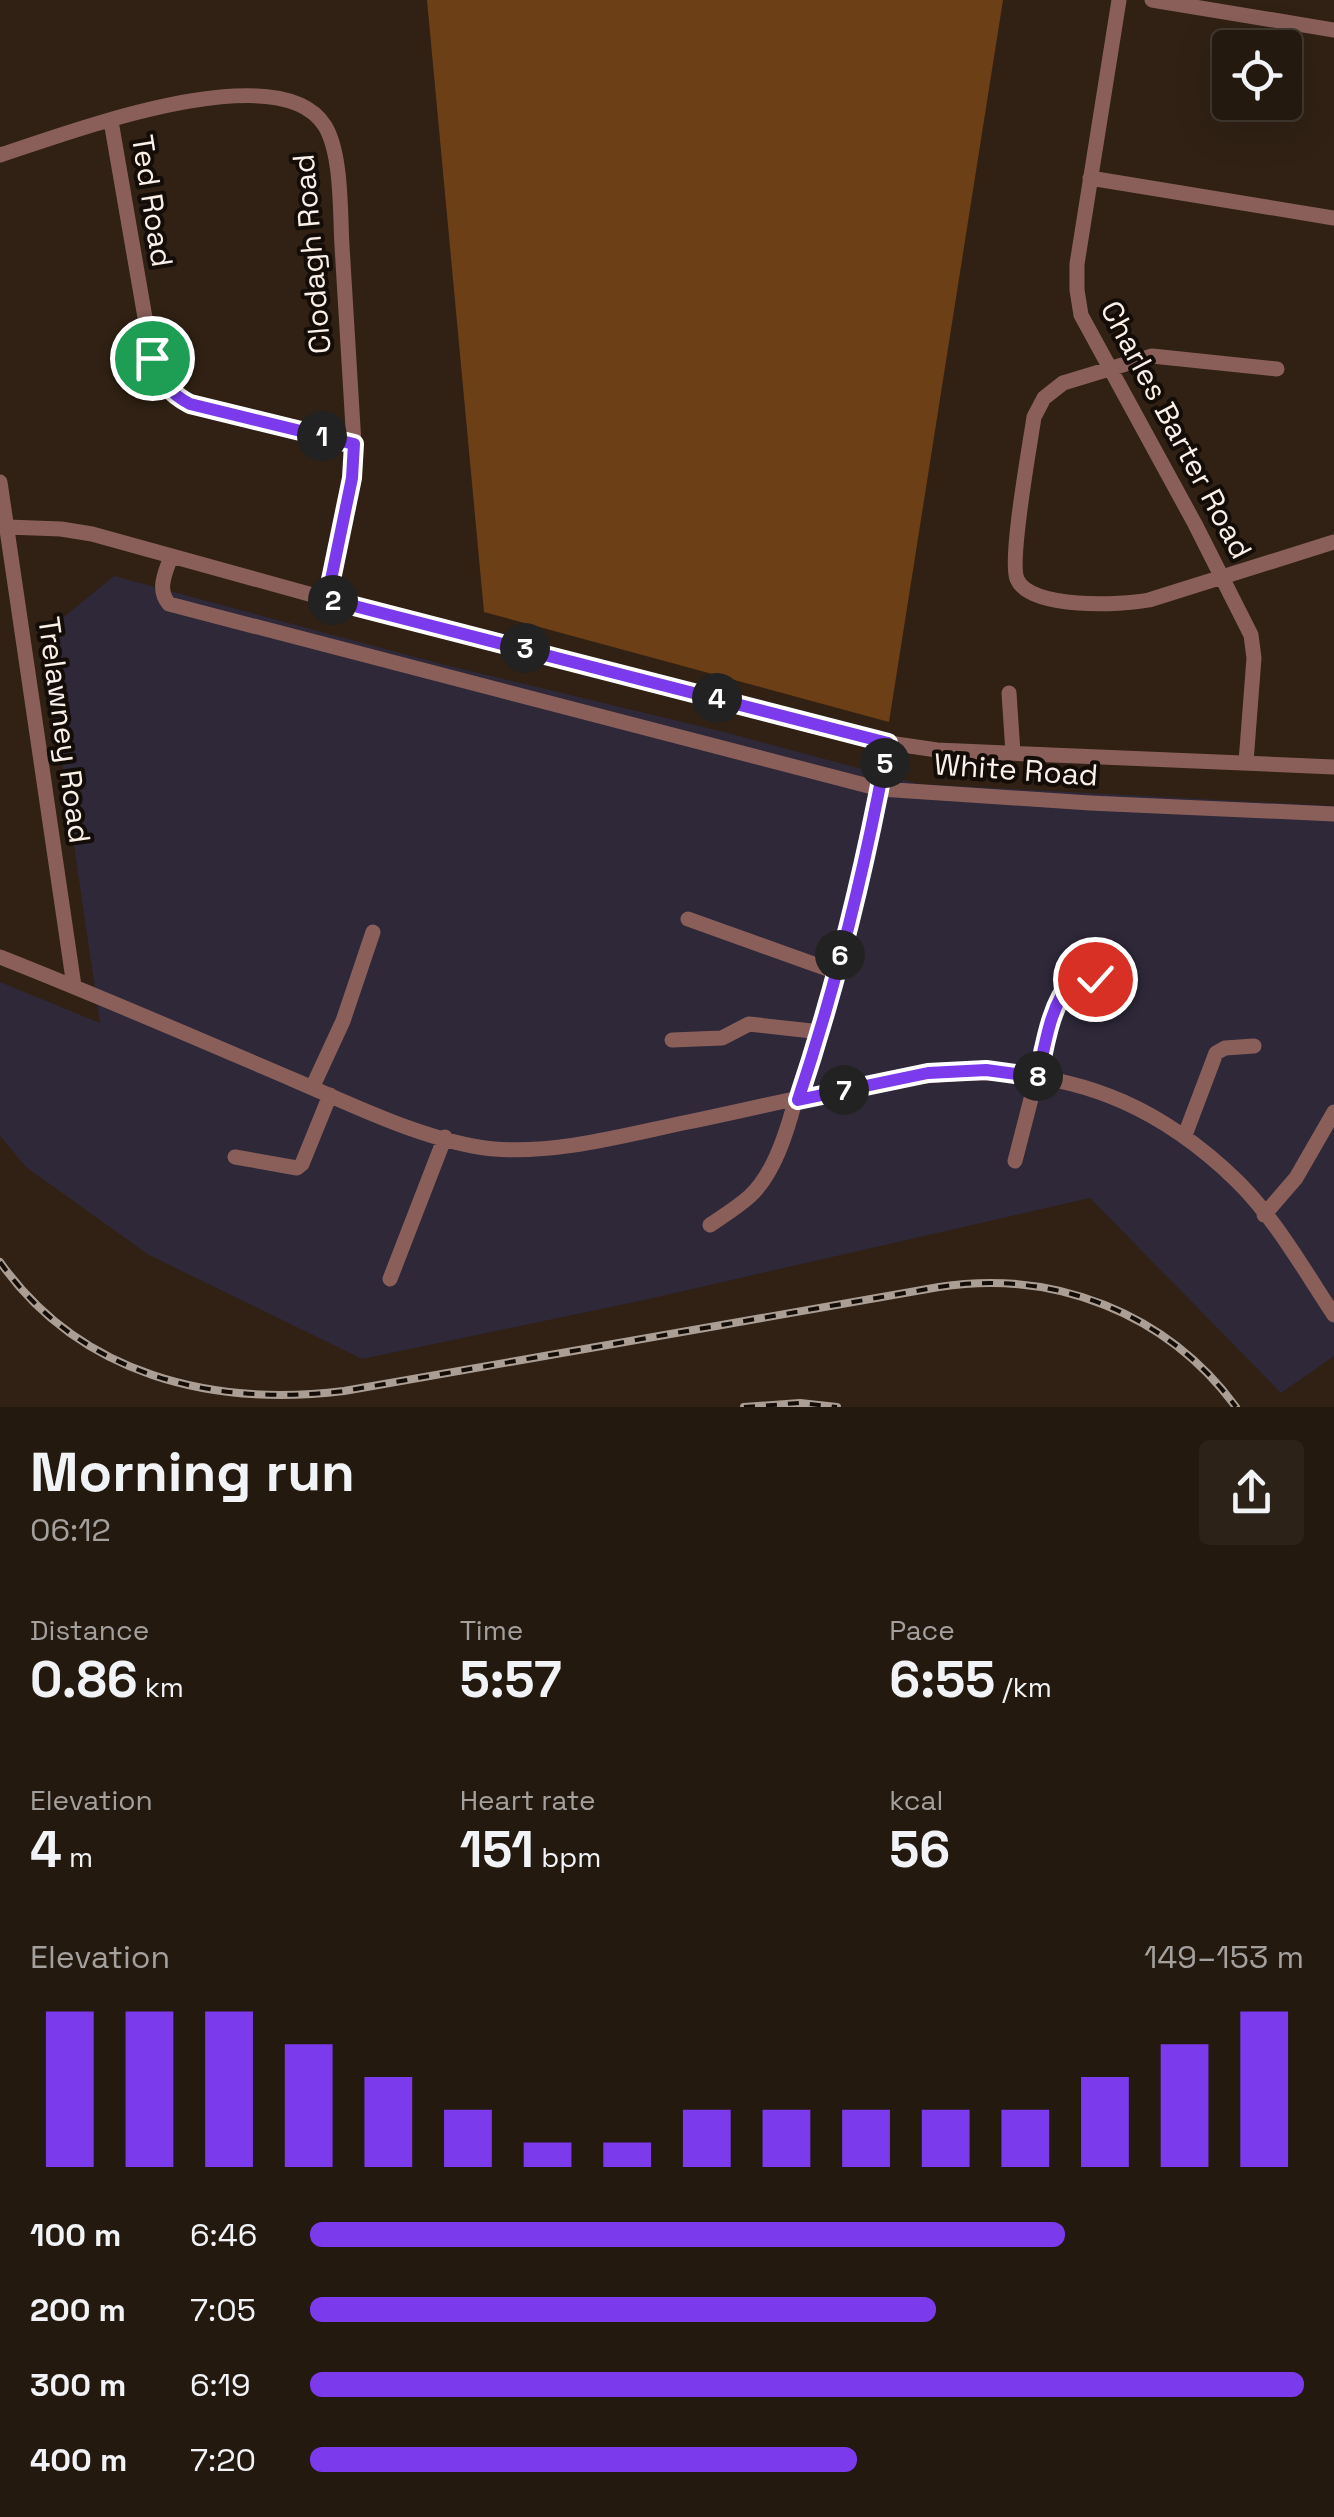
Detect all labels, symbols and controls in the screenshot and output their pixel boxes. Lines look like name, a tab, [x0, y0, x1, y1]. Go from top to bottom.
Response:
map controls	[1212, 30, 1302, 120]
button: locate	[1212, 30, 1302, 120]
street label: Ted Road	[123, 132, 182, 270]
street label: Clodagh Road	[283, 153, 340, 356]
street label: Charles Barter Road	[1092, 294, 1261, 566]
pin	[110, 316, 195, 401]
icon: arrive	[125, 331, 180, 386]
pin: 1	[297, 411, 347, 461]
text: 1	[316, 418, 328, 454]
pin: 2	[308, 575, 358, 625]
text: 2	[325, 582, 341, 618]
street label: Trelawney Road	[29, 614, 100, 846]
pin: 3	[500, 623, 550, 673]
text: 3	[516, 630, 534, 666]
pin: 4	[692, 673, 742, 723]
text: 4	[708, 680, 726, 716]
pin: 5	[860, 738, 910, 788]
street label: White Road	[933, 744, 1099, 795]
text: 5	[877, 745, 893, 781]
pin: 6	[815, 930, 865, 980]
text: 6	[831, 937, 849, 973]
pin	[1053, 937, 1138, 1022]
icon: check	[1068, 952, 1123, 1007]
pin: 8	[1013, 1051, 1063, 1101]
text: 8	[1030, 1058, 1046, 1094]
pin: 7	[819, 1065, 869, 1115]
text: 7	[836, 1072, 852, 1108]
text: Morning run	[30, 1437, 355, 1507]
button: share	[1199, 1440, 1304, 1545]
text: 06:12	[30, 1510, 111, 1550]
text: Distance	[30, 1612, 149, 1648]
text: Time	[460, 1612, 523, 1648]
text: Pace	[889, 1612, 955, 1648]
text: 0.86	[30, 1648, 138, 1712]
text: 5:57	[460, 1648, 562, 1712]
text: 6:55	[889, 1648, 995, 1712]
text: km	[138, 1669, 184, 1705]
text: /km	[995, 1669, 1052, 1705]
text: Elevation	[30, 1782, 153, 1818]
text: Heart rate	[460, 1782, 596, 1818]
text: kcal	[889, 1782, 943, 1818]
text: 4	[30, 1818, 62, 1882]
text: 151	[460, 1818, 534, 1882]
text: 56	[889, 1818, 950, 1882]
text: m	[62, 1839, 93, 1875]
text: bpm	[534, 1839, 601, 1875]
text: Elevation	[30, 1937, 170, 1977]
text: 149–153 m	[1144, 1937, 1304, 1977]
text: 100 m	[30, 2215, 121, 2255]
text: 6:46	[190, 2215, 257, 2255]
text: 200 m	[30, 2290, 126, 2330]
text: 7:05	[190, 2290, 256, 2330]
text: 300 m	[30, 2365, 126, 2405]
text: 6:19	[190, 2365, 251, 2405]
text: 400 m	[30, 2440, 127, 2480]
text: 7:20	[190, 2440, 256, 2480]

